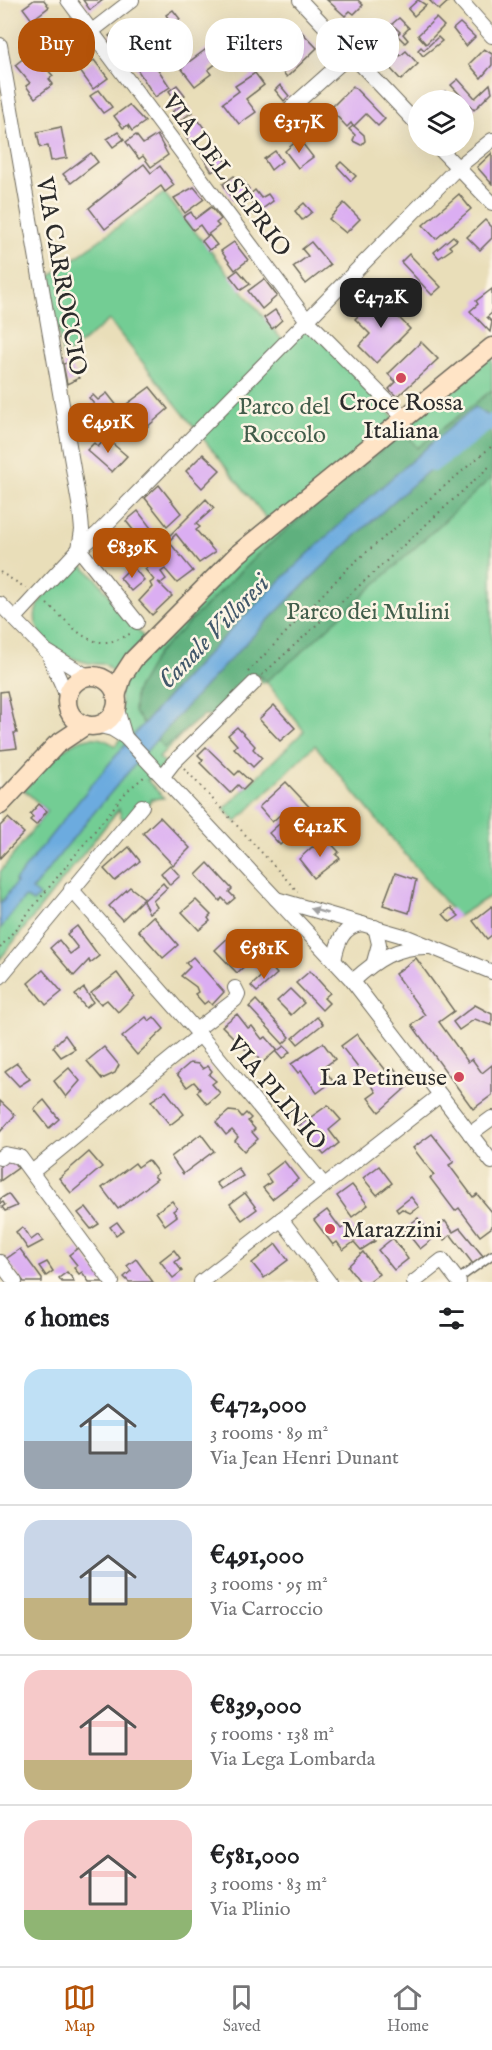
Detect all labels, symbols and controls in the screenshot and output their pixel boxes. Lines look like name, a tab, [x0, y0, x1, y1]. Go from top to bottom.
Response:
chip: Buy	[18, 18, 95, 72]
chip: Rent	[107, 18, 193, 72]
chip: Filters	[205, 18, 304, 72]
chip: New	[316, 18, 399, 72]
street label: VIA DEL SEPRIO	[154, 87, 297, 264]
map controls	[408, 90, 474, 156]
button: layers	[408, 90, 474, 156]
pin: €317K	[257, 103, 341, 154]
text: €317K	[274, 110, 324, 135]
street label: VIA CARROCCIO	[28, 174, 93, 378]
pin: €472K	[339, 278, 423, 329]
text: €472K	[354, 285, 408, 310]
marker: Croce Rossa Italiana	[394, 371, 408, 385]
place label: Croce Rossa Italiana	[339, 388, 463, 447]
park label: Parco del Roccolo	[238, 392, 330, 451]
pin: €491K	[66, 403, 150, 454]
text: €491K	[82, 410, 134, 435]
pin: €839K	[90, 528, 174, 579]
text: €839K	[107, 535, 157, 560]
water label: Canale Villoresi	[151, 567, 278, 696]
park label: Parco dei Mulini	[286, 597, 450, 628]
pin: €412K	[278, 807, 362, 858]
text: €412K	[294, 814, 346, 839]
one-way arrow	[310, 906, 328, 915]
pin: €581K	[222, 929, 306, 980]
text: €581K	[240, 936, 288, 961]
street label: VIA PLINIO	[219, 1030, 333, 1157]
place label: La Petineuse	[319, 1063, 447, 1094]
marker: La Petineuse	[452, 1070, 466, 1084]
place label: Marazzini	[342, 1215, 442, 1246]
marker: Marazzini	[323, 1222, 337, 1236]
text: 6 homes	[24, 1302, 109, 1335]
icon: filters	[435, 1302, 468, 1335]
text: €472,000	[210, 1388, 307, 1421]
icon: home	[72, 1393, 144, 1465]
text: 3 rooms · 89 m²	[210, 1421, 328, 1446]
text: Via Jean Henri Dunant	[210, 1446, 399, 1471]
text: €491,000	[210, 1539, 304, 1572]
icon: home	[72, 1544, 144, 1616]
text: 3 rooms · 95 m²	[210, 1572, 328, 1597]
text: Via Carroccio	[210, 1597, 323, 1622]
text: €839,000	[210, 1689, 302, 1722]
icon: home	[72, 1694, 144, 1766]
text: 5 rooms · 138 m²	[210, 1722, 334, 1747]
text: Via Lega Lombarda	[210, 1747, 375, 1772]
text: €581,000	[210, 1839, 300, 1872]
icon: home	[72, 1844, 144, 1916]
text: 3 rooms · 83 m²	[210, 1872, 327, 1897]
text: Via Plinio	[210, 1897, 291, 1922]
tab: Map	[63, 1981, 96, 2037]
tab: Saved	[223, 1981, 261, 2037]
tab: Home	[387, 1981, 429, 2037]

